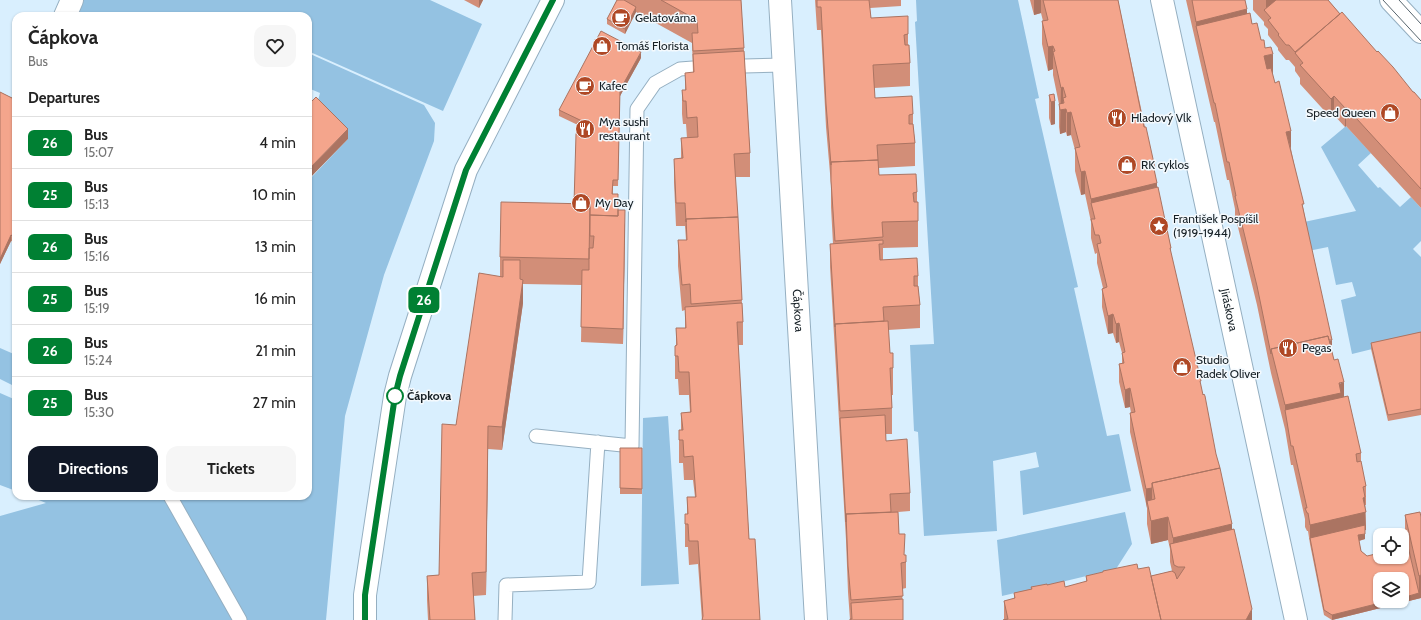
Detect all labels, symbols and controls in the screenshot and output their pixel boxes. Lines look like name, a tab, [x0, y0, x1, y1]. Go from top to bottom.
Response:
cafe icon: Gelatovárna	[610, 7, 632, 29]
place label: Gelatovárna	[635, 10, 696, 25]
button: heart	[254, 25, 296, 67]
text: Čápkova	[28, 26, 98, 49]
shop icon: Tomáš Florista	[591, 35, 613, 57]
place label: Tomáš Florista	[616, 38, 689, 53]
text: Bus	[28, 53, 48, 69]
cafe icon: Kafec	[574, 75, 596, 97]
place label: Kafec	[599, 78, 627, 93]
text: Departures	[28, 89, 100, 107]
shop icon: Speed Queen	[1379, 102, 1401, 124]
place label: Speed Queen	[1306, 105, 1376, 120]
restaurant icon: Hladový Vlk	[1106, 107, 1128, 129]
place label: Hladový Vlk	[1131, 110, 1192, 125]
place label: Mya sushi restaurant	[599, 114, 650, 143]
restaurant icon: Mya sushi restaurant	[574, 118, 596, 140]
text: Bus	[84, 126, 108, 144]
text: 26	[42, 134, 58, 152]
text: 4 min	[259, 134, 296, 152]
text: 15:07	[84, 144, 113, 160]
shop icon: RK cyklos	[1116, 154, 1138, 176]
place label: RK cyklos	[1141, 157, 1189, 172]
text: Bus	[84, 178, 108, 196]
text: 25	[43, 186, 57, 204]
text: 10 min	[253, 186, 296, 204]
shop icon: My Day	[570, 192, 592, 214]
place label: My Day	[595, 195, 633, 210]
text: 15:13	[84, 196, 109, 212]
place label: František Pospíšil (1919-1944)	[1173, 211, 1259, 240]
place icon: František Pospíšil (1919-1944)	[1148, 215, 1170, 237]
text: Bus	[84, 230, 108, 248]
text: 26	[42, 238, 58, 256]
text: 13 min	[255, 238, 296, 256]
text: 15:16	[84, 248, 110, 264]
text: Bus	[84, 282, 108, 300]
street label: Jiráskova	[1217, 286, 1241, 333]
line badge: 26	[406, 287, 442, 313]
street label: Čápkova	[790, 289, 807, 333]
text: 25	[43, 290, 57, 308]
text: 16 min	[254, 290, 296, 308]
text: 26	[416, 291, 432, 309]
text: 15:19	[84, 300, 110, 316]
text: Bus	[84, 334, 108, 352]
restaurant icon: Pegas	[1277, 337, 1299, 359]
place label: Pegas	[1302, 340, 1332, 355]
text: 26	[42, 342, 58, 360]
text: 21 min	[255, 342, 296, 360]
text: 15:24	[84, 352, 112, 368]
place label: Studio Radek Oliver	[1196, 352, 1260, 381]
shop icon: Studio Radek Oliver	[1171, 356, 1193, 378]
text: Bus	[84, 386, 108, 404]
marker: Čápkova	[386, 387, 404, 405]
place label: Čápkova	[407, 388, 451, 403]
text: 25	[43, 394, 57, 412]
text: 27 min	[253, 394, 296, 412]
text: 15:30	[84, 404, 114, 420]
button: Directions	[28, 446, 158, 492]
button: Tickets	[166, 446, 296, 492]
map controls	[1373, 528, 1409, 608]
button: locate	[1373, 528, 1409, 564]
button: layers	[1373, 572, 1409, 608]

